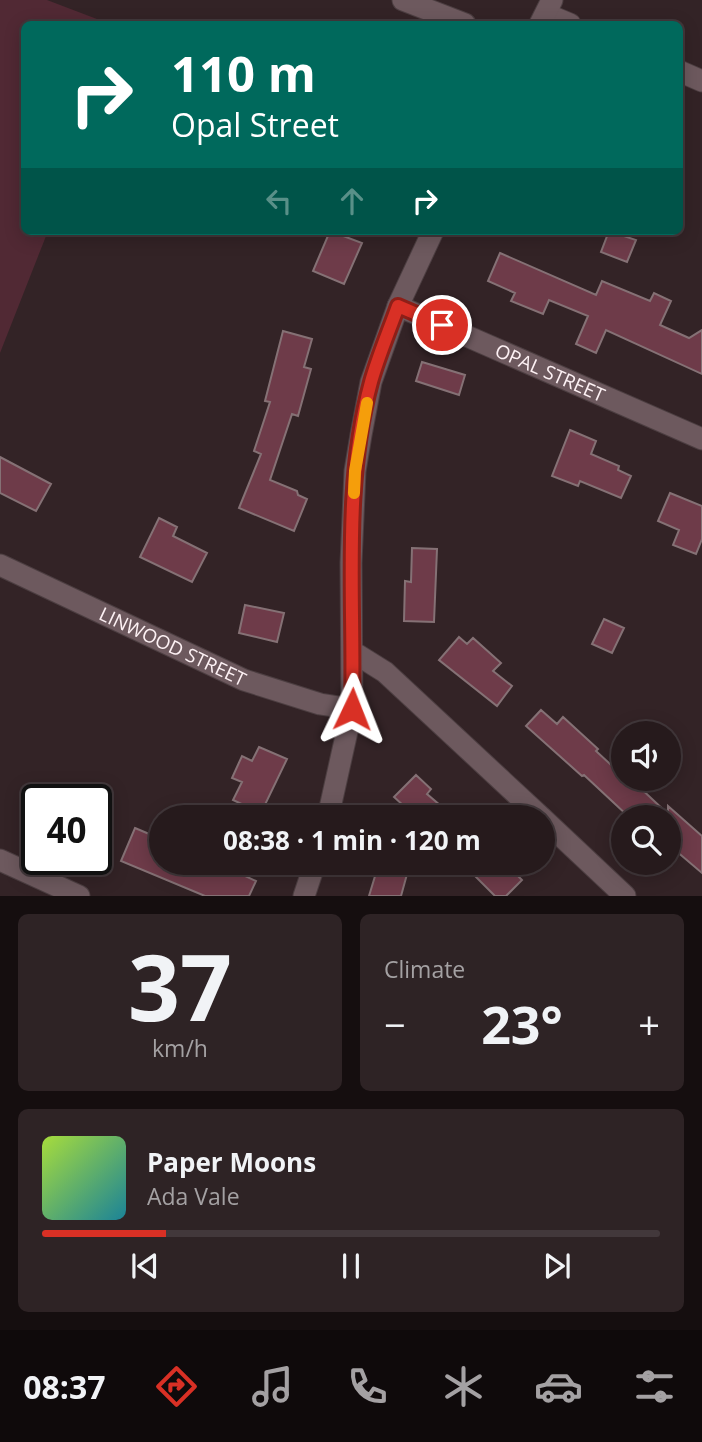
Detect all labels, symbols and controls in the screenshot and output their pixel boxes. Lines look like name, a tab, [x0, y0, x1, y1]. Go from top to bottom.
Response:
text: 110 m	[171, 40, 316, 106]
icon: right	[56, 49, 147, 140]
text: Opal Street	[171, 103, 339, 146]
icon: left	[260, 182, 298, 220]
icon: ahead	[333, 182, 371, 220]
icon: right	[406, 182, 444, 220]
pin	[412, 295, 472, 355]
icon: arrive	[423, 306, 461, 344]
street label: OPAL STREET	[491, 337, 610, 408]
street label: LINWOOD STREET	[95, 601, 251, 692]
position arrow	[315, 672, 389, 746]
map controls	[611, 721, 681, 875]
button: sound	[611, 721, 681, 791]
speed limit sign: 40	[21, 784, 112, 875]
button: search	[611, 805, 681, 875]
text: 08:38 · 1 min · 120 m	[223, 822, 481, 858]
text: 37	[128, 924, 232, 1048]
text: Climate	[384, 953, 465, 985]
text: 23°	[481, 988, 563, 1059]
text: −	[384, 998, 406, 1050]
text: +	[638, 998, 660, 1050]
text: km/h	[152, 1032, 208, 1064]
text: Paper Moons	[147, 1144, 316, 1180]
text: Ada Vale	[147, 1180, 240, 1212]
icon: previous	[126, 1247, 164, 1285]
icon: pause	[332, 1247, 370, 1285]
icon: next	[538, 1247, 576, 1285]
icon: directions	[152, 1362, 201, 1411]
icon: music	[248, 1362, 297, 1411]
icon: phone	[343, 1362, 392, 1411]
icon: climate	[439, 1362, 488, 1411]
icon: car	[534, 1362, 583, 1411]
icon: filters	[630, 1362, 679, 1411]
text: 08:37	[23, 1365, 106, 1408]

